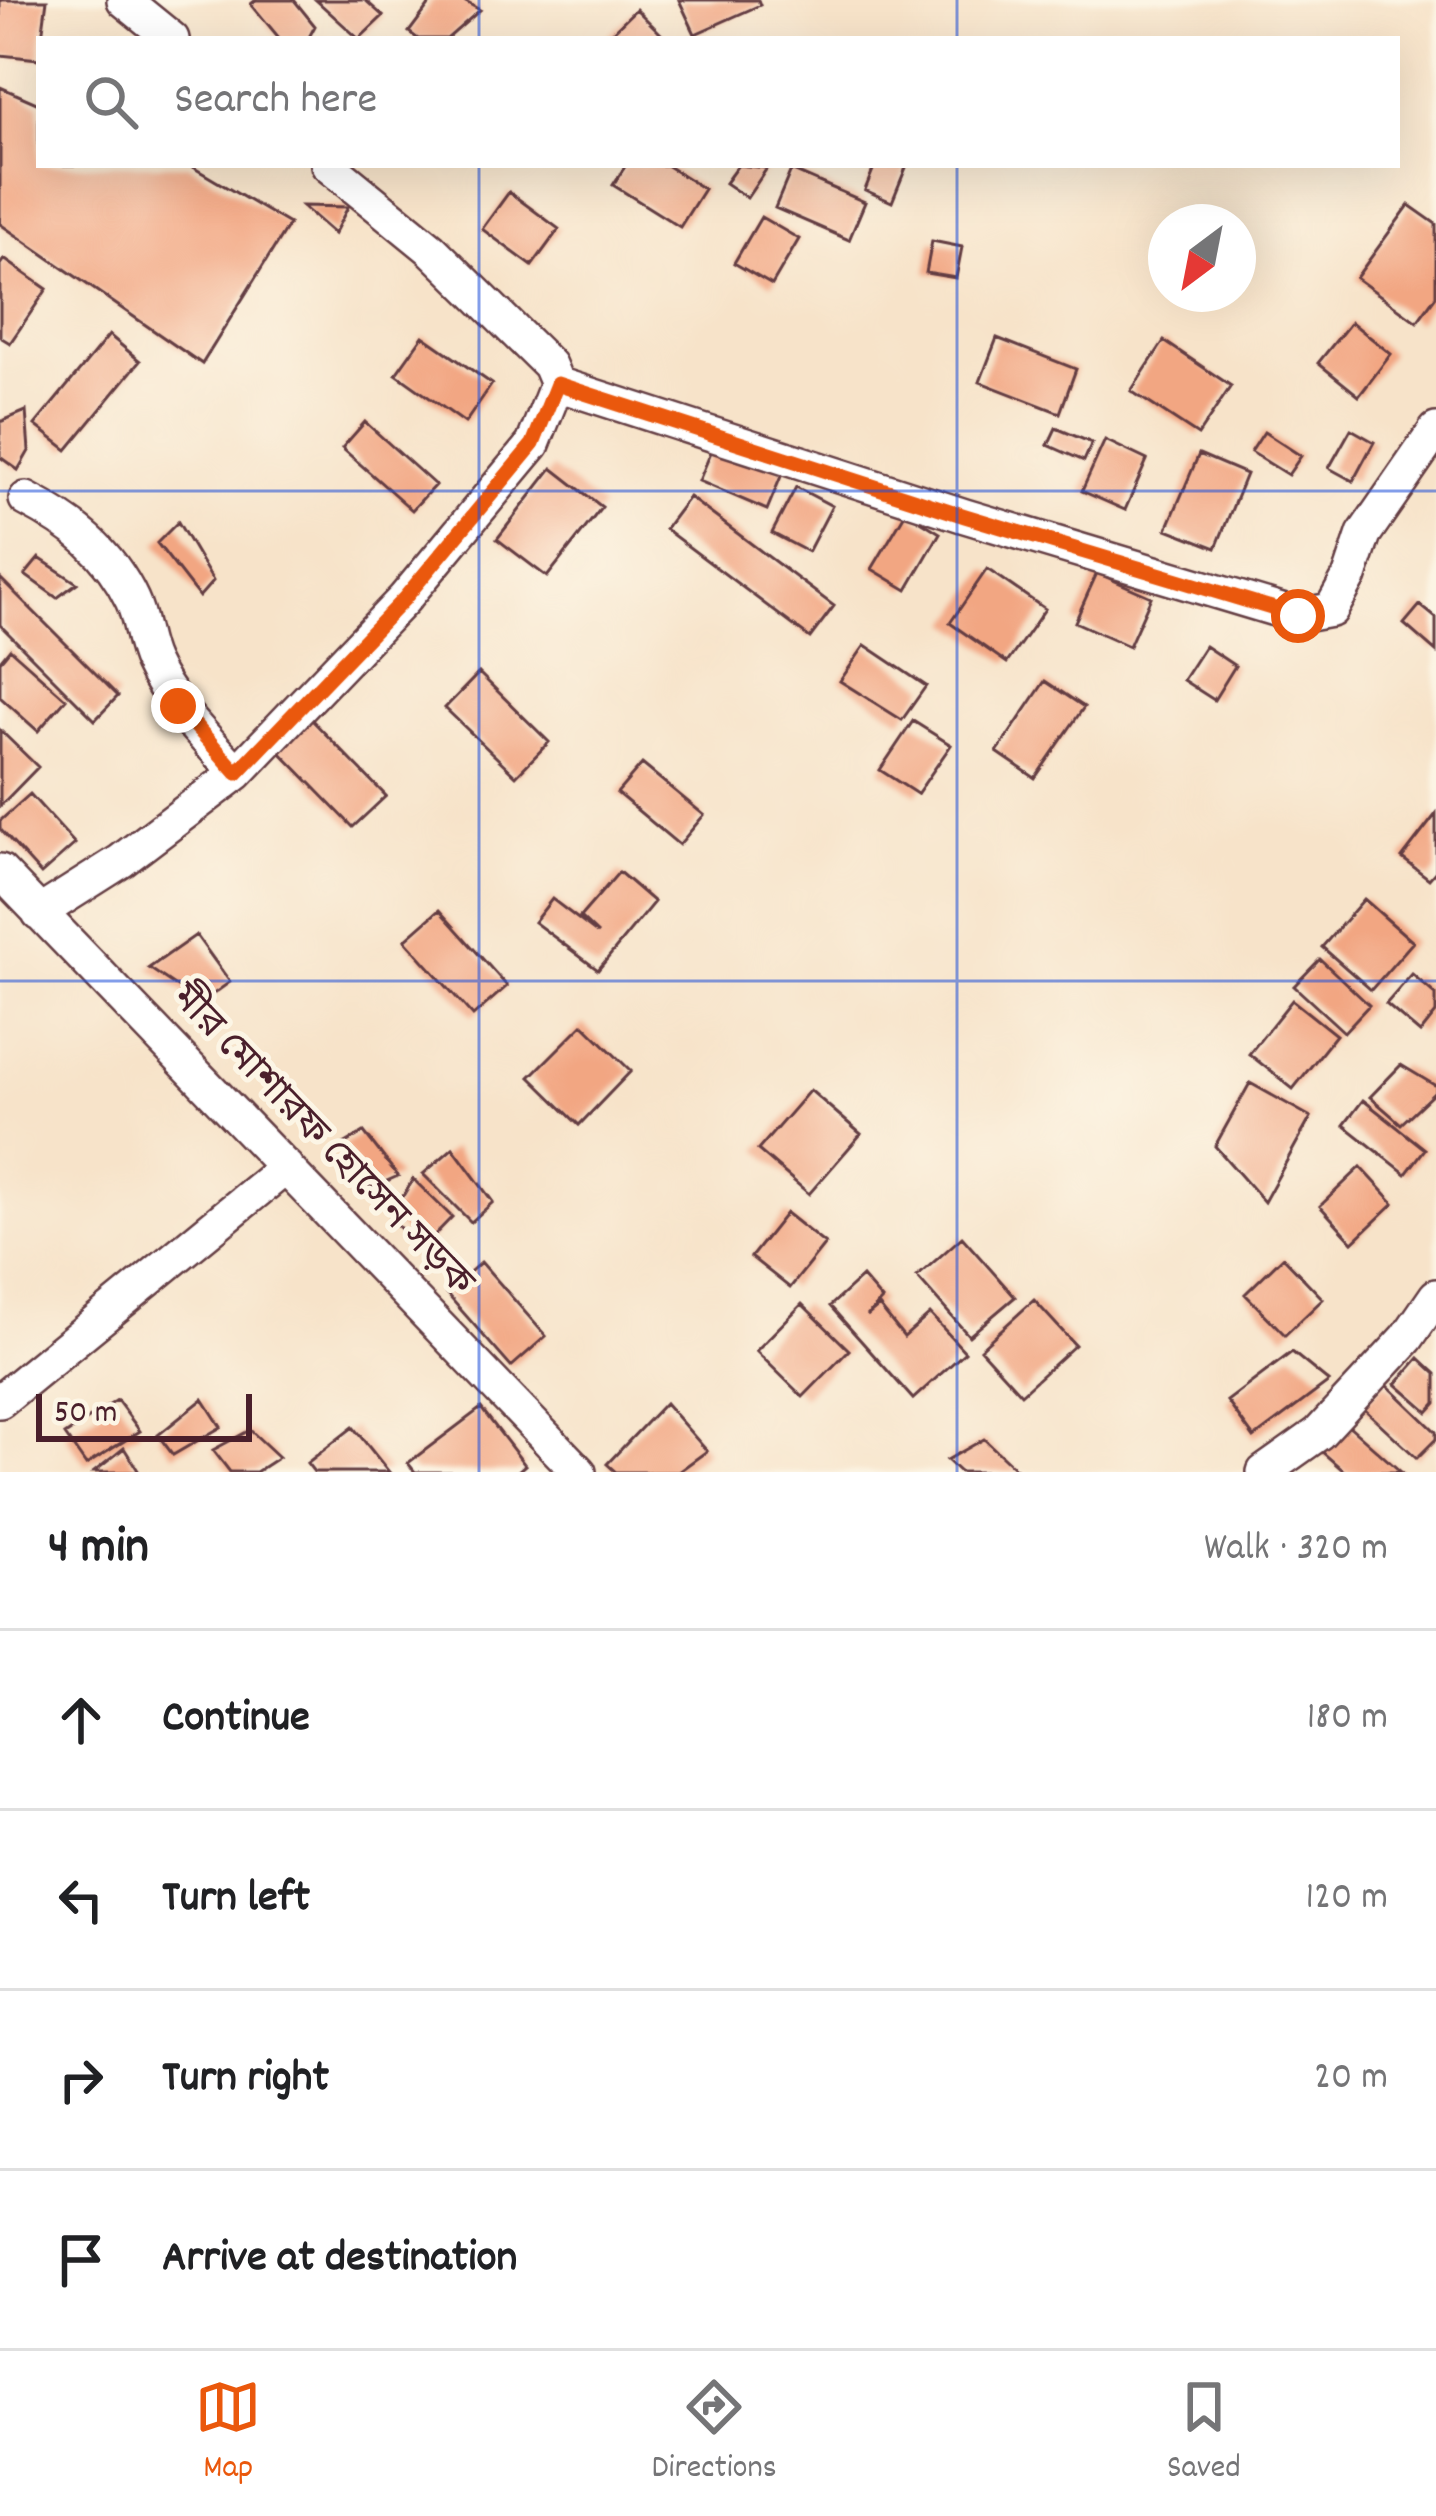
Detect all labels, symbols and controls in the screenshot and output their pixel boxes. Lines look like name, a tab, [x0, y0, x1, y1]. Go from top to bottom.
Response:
search box	[36, 36, 1400, 168]
icon: search	[78, 69, 144, 135]
text: Search here	[174, 70, 377, 134]
north arrow	[1148, 204, 1256, 312]
route start	[1271, 589, 1325, 643]
route end	[151, 679, 205, 733]
street label: মীর মোশারফ হোসেন সড়ক	[155, 973, 485, 1311]
scale bar	[36, 1388, 252, 1441]
text: 50 m	[54, 1391, 118, 1438]
text: 4 min	[48, 1514, 149, 1586]
text: Walk · 320 m	[1204, 1523, 1388, 1578]
icon: ahead	[48, 1687, 114, 1753]
text: Continue	[162, 1688, 310, 1752]
text: 180 m	[1307, 1692, 1388, 1747]
icon: left	[48, 1867, 114, 1933]
text: Turn left	[162, 1868, 310, 1932]
text: 120 m	[1305, 1872, 1388, 1927]
icon: right	[48, 2047, 114, 2113]
text: Turn right	[162, 2048, 329, 2112]
text: 20 m	[1314, 2052, 1388, 2107]
icon: arrive	[48, 2227, 114, 2293]
text: Arrive at destination	[162, 2228, 517, 2292]
tab: Map	[195, 2374, 261, 2493]
tab: Directions	[652, 2374, 777, 2493]
tab: Saved	[1167, 2374, 1241, 2493]

